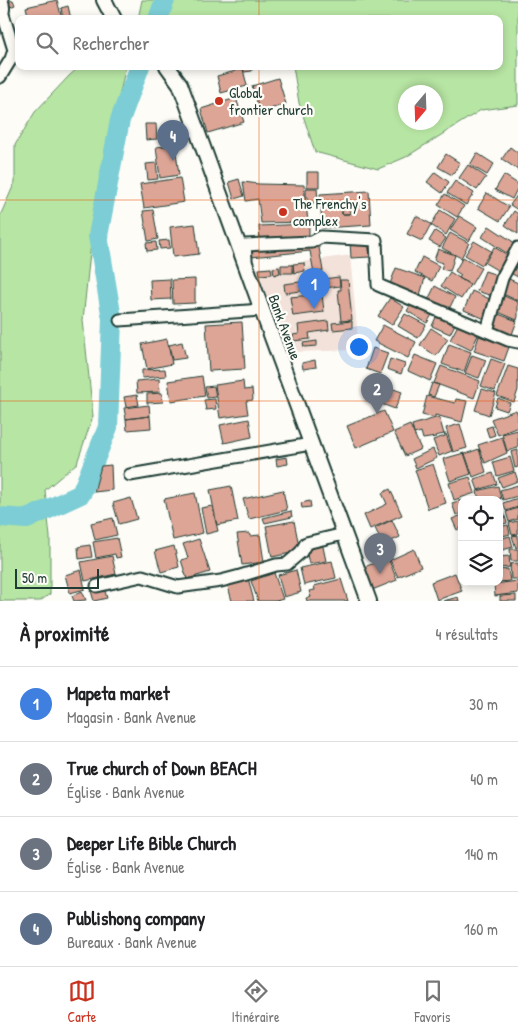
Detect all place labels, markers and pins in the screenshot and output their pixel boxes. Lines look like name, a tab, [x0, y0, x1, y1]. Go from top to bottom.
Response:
place label: Global frontier church	[229, 82, 313, 120]
marker: Global frontier church	[213, 95, 225, 107]
pin: 4	[157, 120, 189, 161]
place label: The Frenchy's complex	[293, 193, 367, 231]
marker: The Frenchy's complex	[277, 206, 289, 218]
pin: 1	[298, 268, 330, 309]
pin: 2	[361, 373, 393, 414]
pin: 3	[364, 533, 396, 574]

